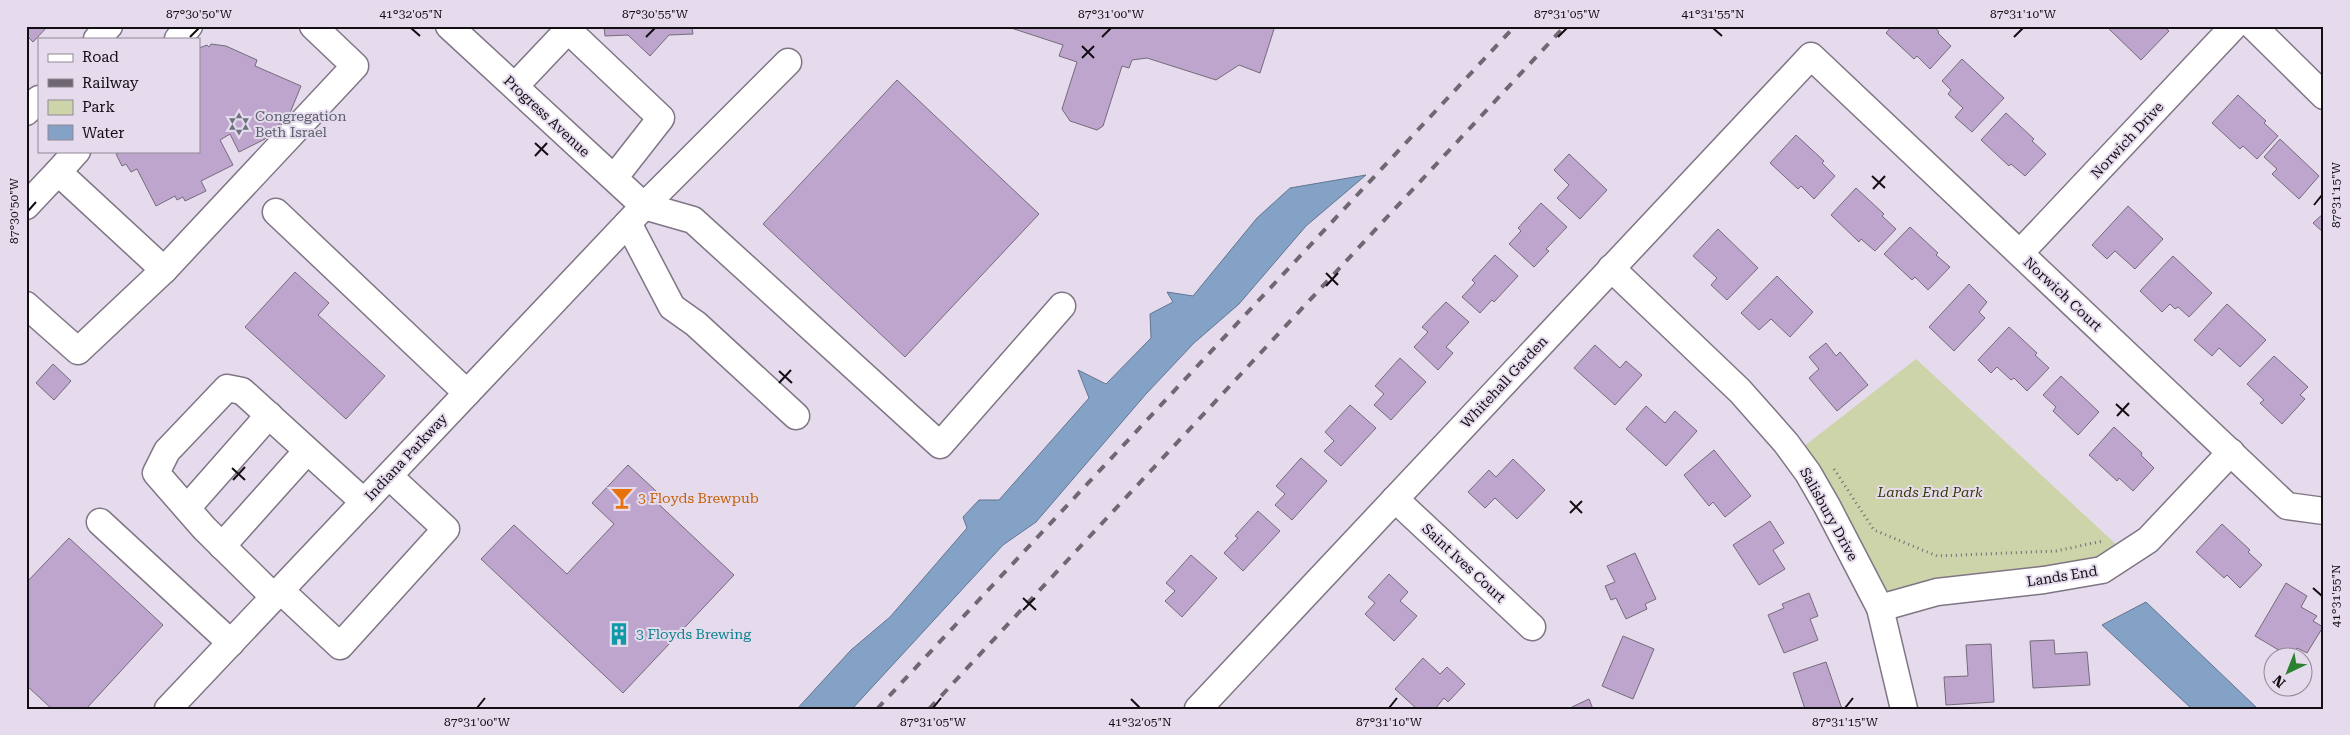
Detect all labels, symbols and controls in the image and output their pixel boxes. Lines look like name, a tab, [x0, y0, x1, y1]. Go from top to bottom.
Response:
text: 87°30'50"W	[166, 7, 233, 21]
text: 41°32'05"N	[379, 7, 443, 21]
text: 87°30'55"W	[622, 7, 689, 21]
text: 87°31'00"W	[1078, 7, 1145, 21]
text: 87°31'05"W	[1534, 7, 1601, 21]
text: 41°31'55"N	[1681, 7, 1745, 21]
text: 87°31'10"W	[1990, 7, 2057, 21]
legend	[38, 38, 200, 152]
text: Road	[82, 48, 119, 66]
street label: Progress Avenue	[501, 72, 593, 160]
text: Railway	[82, 74, 139, 92]
text: Park	[82, 98, 116, 116]
street label: Norwich Drive	[2087, 98, 2167, 182]
place label: Congregation Beth Israel	[255, 108, 346, 140]
synagogue icon: Congregation Beth Israel	[226, 111, 252, 137]
text: Water	[82, 124, 124, 142]
text: 87°31'15"W	[2329, 161, 2343, 228]
text: 87°30'50"W	[7, 177, 21, 244]
street label: Norwich Court	[2021, 254, 2105, 334]
street label: Whitehall Garden	[1457, 333, 1551, 431]
street label: Indiana Parkway	[362, 410, 451, 504]
street label: Salisbury Drive	[1797, 465, 1861, 564]
park label: Lands End Park	[1876, 484, 1983, 500]
bar icon: 3 Floyds Brewpub	[609, 485, 635, 511]
place label: 3 Floyds Brewpub	[638, 490, 759, 506]
street label: Saint Ives Court	[1419, 520, 1509, 606]
street label: Lands End	[2025, 562, 2099, 590]
text: 41°31'55"N	[2329, 564, 2343, 628]
building icon: 3 Floyds Brewing	[606, 621, 632, 647]
place label: 3 Floyds Brewing	[636, 626, 751, 642]
north arrow	[2262, 648, 2312, 698]
text: N	[2270, 672, 2289, 691]
text: 87°31'00"W	[444, 715, 511, 729]
text: 87°31'05"W	[900, 715, 967, 729]
text: 41°32'05"N	[1108, 715, 1172, 729]
text: 87°31'10"W	[1356, 715, 1423, 729]
text: 87°31'15"W	[1812, 715, 1879, 729]

